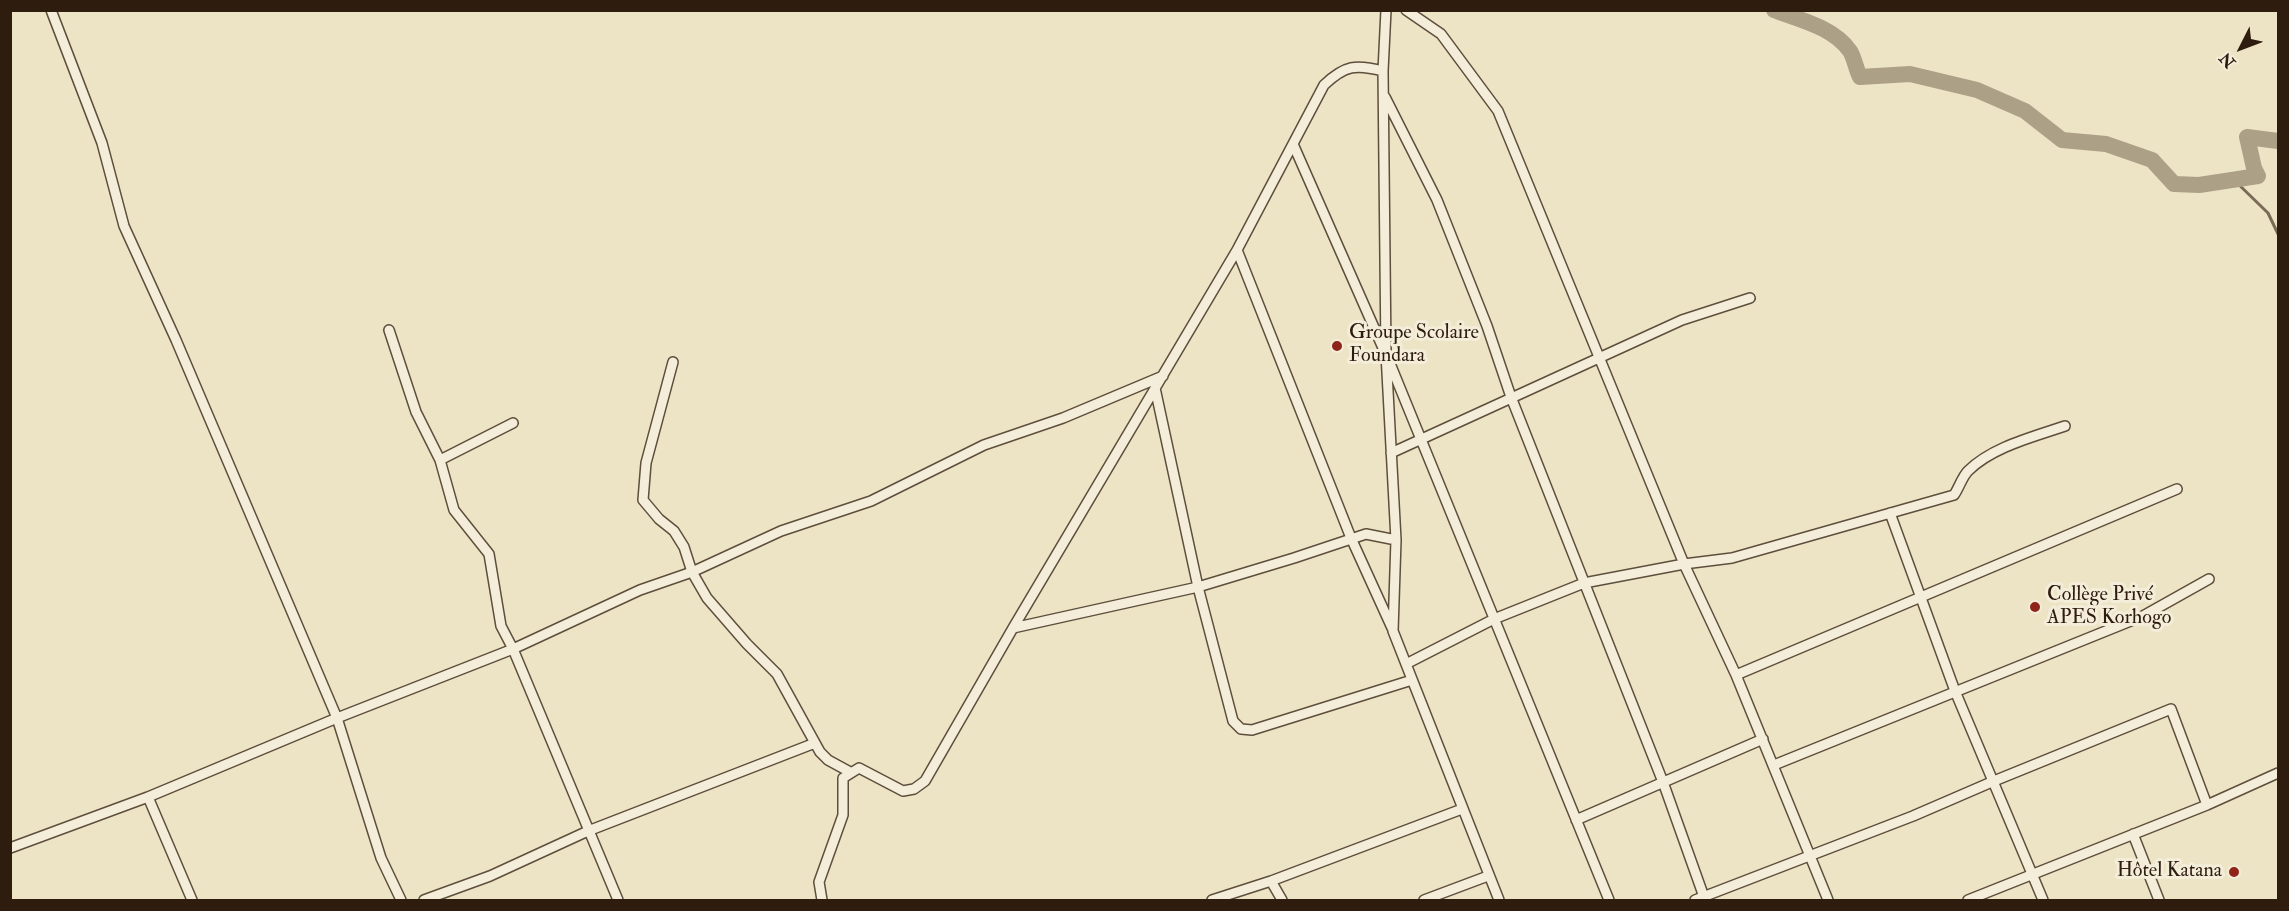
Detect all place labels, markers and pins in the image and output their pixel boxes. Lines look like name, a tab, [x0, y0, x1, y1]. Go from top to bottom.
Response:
place label: Groupe Scolaire Foundara	[1349, 322, 1479, 369]
marker: Groupe Scolaire Foundara	[1330, 339, 1344, 353]
place label: Collège Privé APES Korhogo	[2047, 584, 2171, 631]
marker: Collège Privé APES Korhogo	[2028, 600, 2042, 614]
place label: Hôtel Katana	[2117, 860, 2222, 884]
marker: Hôtel Katana	[2227, 865, 2241, 879]

